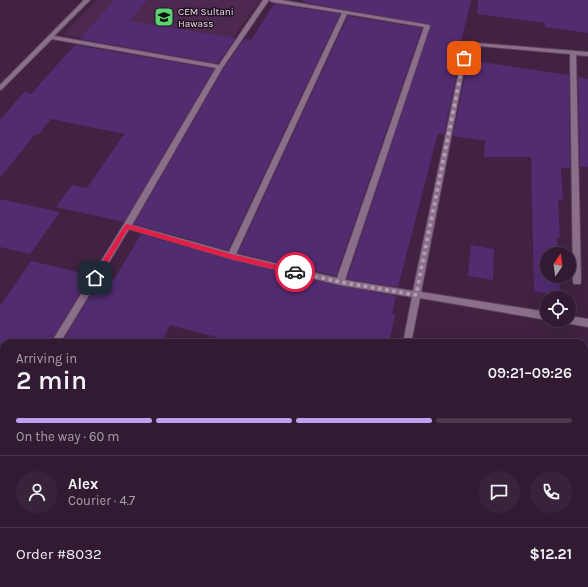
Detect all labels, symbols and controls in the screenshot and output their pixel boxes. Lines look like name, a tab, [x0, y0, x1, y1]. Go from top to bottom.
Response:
school or university icon: CEM Sultani Hawass	[153, 6, 175, 28]
place label: CEM Sultani Hawass	[178, 6, 234, 30]
pin	[447, 41, 481, 75]
icon: bag	[453, 47, 475, 69]
north arrow	[540, 247, 576, 283]
map controls	[540, 247, 576, 327]
courier	[275, 252, 315, 292]
pin	[78, 261, 112, 295]
icon: car	[284, 261, 306, 283]
icon: home	[84, 267, 106, 289]
button: locate	[540, 291, 576, 327]
text: Arriving in	[16, 351, 77, 366]
text: 09:21–09:26	[488, 364, 572, 382]
text: 2 min	[16, 365, 87, 396]
text: On the way · 60 m	[16, 429, 119, 444]
button: person	[16, 471, 58, 513]
button: chat	[478, 471, 520, 513]
button: phone	[530, 471, 572, 513]
text: Alex	[68, 475, 98, 493]
text: Courier · 4.7	[68, 493, 135, 508]
text: Order #8032	[16, 545, 102, 563]
text: $12.21	[530, 545, 572, 563]

